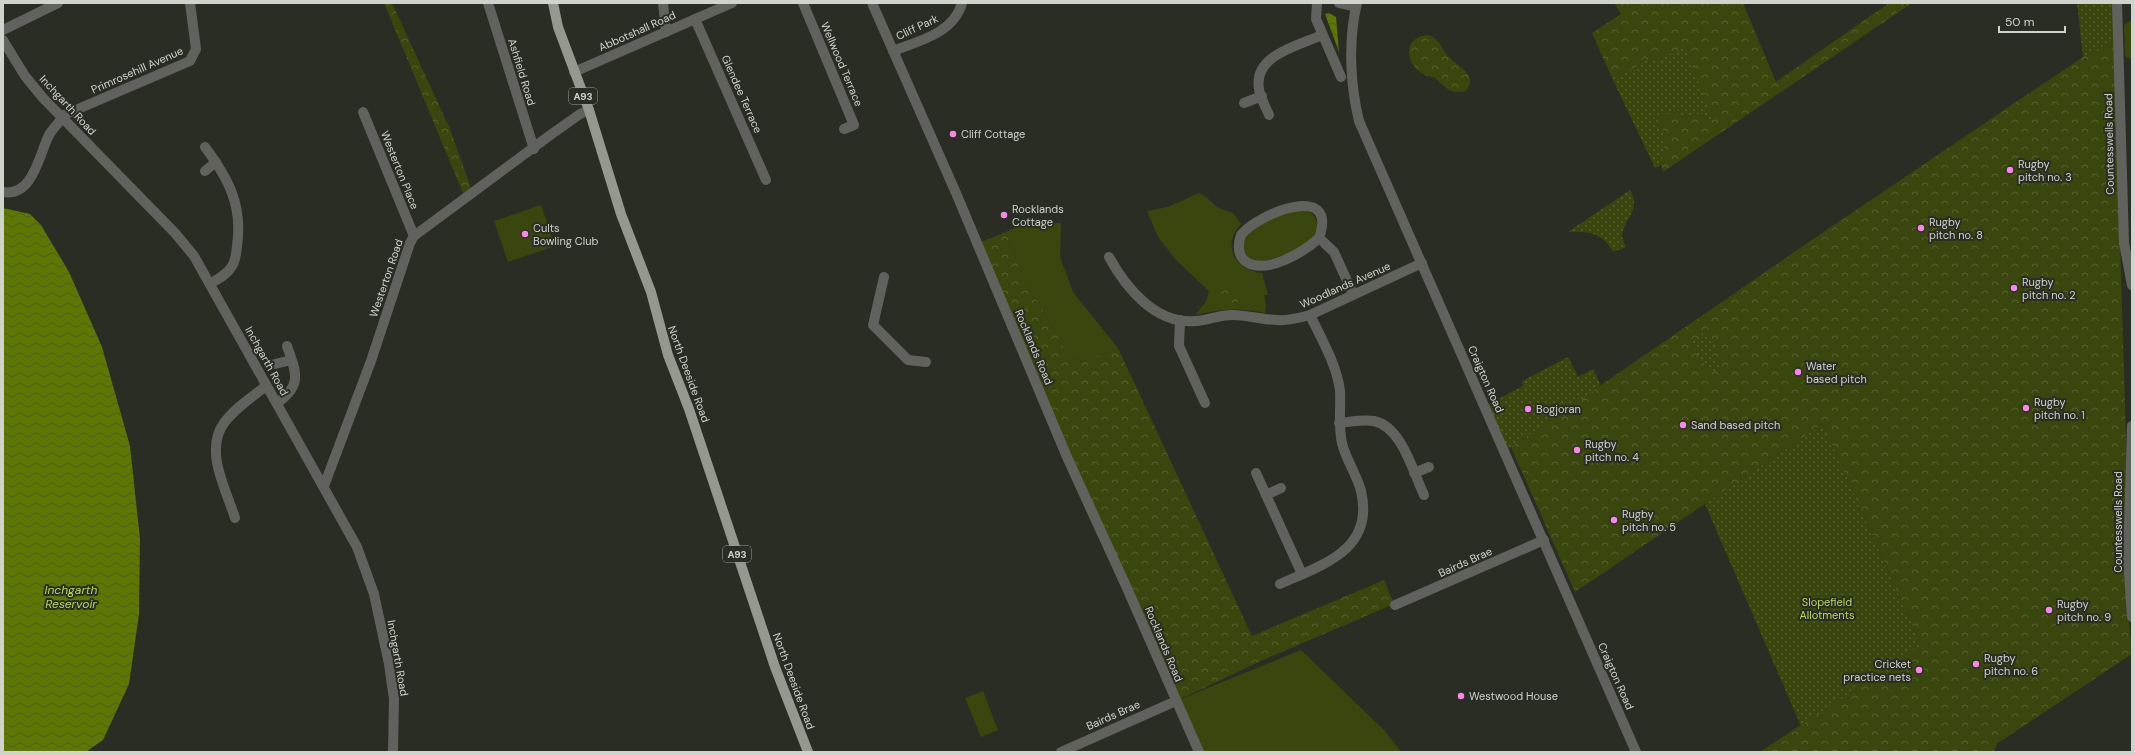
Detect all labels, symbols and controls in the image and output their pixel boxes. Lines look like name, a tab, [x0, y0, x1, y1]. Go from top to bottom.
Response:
street label: Abbotshall Road	[596, 8, 678, 54]
scale bar	[1999, 8, 2065, 34]
street label: Cliff Park	[894, 11, 941, 43]
text: 50 m	[2005, 14, 2034, 30]
street label: Wellwood Terrace	[818, 20, 866, 108]
street label: Ashfield Road	[505, 37, 539, 107]
street label: Primrosehill Avenue	[89, 43, 185, 97]
street label: Glendee Terrace	[719, 53, 765, 135]
street label: Inchgarth Road	[37, 72, 99, 138]
road number: A93	[569, 88, 597, 104]
street label: Countesswells Road	[2101, 93, 2117, 195]
place label: Cliff Cottage	[961, 127, 1025, 141]
street label: Westerton Place	[378, 129, 422, 211]
marker: Cliff Cottage	[948, 129, 958, 139]
place label: Rugby pitch no. 3	[2018, 157, 2072, 184]
marker: Rugby pitch no. 3	[2005, 165, 2015, 175]
place label: Rocklands Cottage	[1012, 202, 1064, 229]
marker: Rocklands Cottage	[999, 210, 1009, 220]
place label: Rugby pitch no. 8	[1929, 215, 1983, 242]
place label: Cults Bowling Club	[533, 221, 598, 248]
marker: Rugby pitch no. 8	[1916, 223, 1926, 233]
marker: Cults Bowling Club	[520, 229, 530, 239]
street label: Westerton Road	[366, 237, 406, 319]
street label: Woodlands Avenue	[1298, 259, 1392, 311]
place label: Rugby pitch no. 2	[2022, 275, 2076, 302]
marker: Rugby pitch no. 2	[2009, 283, 2019, 293]
street label: Rocklands Road	[1012, 307, 1056, 387]
street label: Inchgarth Road	[242, 324, 292, 398]
street label: North Deeside Road	[665, 324, 713, 424]
street label: Craigton Road	[1465, 343, 1507, 415]
place label: Water based pitch	[1806, 359, 1867, 386]
marker: Water based pitch	[1793, 367, 1803, 377]
place label: Rugby pitch no. 1	[2034, 395, 2085, 422]
place label: Bogjoran	[1536, 402, 1581, 416]
marker: Rugby pitch no. 1	[2021, 403, 2031, 413]
marker: Bogjoran	[1523, 404, 1533, 414]
place label: Sand based pitch	[1691, 418, 1780, 432]
marker: Sand based pitch	[1678, 420, 1688, 430]
place label: Rugby pitch no. 4	[1585, 437, 1639, 464]
marker: Rugby pitch no. 4	[1572, 445, 1582, 455]
street label: Countesswells Road	[2111, 471, 2125, 573]
place label: Rugby pitch no. 5	[1622, 507, 1676, 534]
marker: Rugby pitch no. 5	[1609, 515, 1619, 525]
street label: Bairds Brae	[1436, 544, 1494, 580]
road number: A93	[723, 546, 751, 562]
water label: Inchgarth Reservoir	[45, 582, 97, 612]
park label: Slopefield Allotments	[1799, 595, 1855, 622]
place label: Rugby pitch no. 9	[2057, 597, 2111, 624]
street label: Rocklands Road	[1142, 604, 1186, 684]
marker: Rugby pitch no. 9	[2044, 605, 2054, 615]
street label: Inchgarth Road	[384, 619, 412, 697]
street label: North Deeside Road	[770, 631, 818, 731]
street label: Craigton Road	[1595, 640, 1637, 712]
place label: Rugby pitch no. 6	[1984, 651, 2038, 678]
place label: Cricket practice nets	[1843, 657, 1911, 684]
marker: Rugby pitch no. 6	[1971, 659, 1981, 669]
marker: Cricket practice nets	[1914, 665, 1924, 675]
place label: Westwood House	[1469, 689, 1558, 703]
marker: Westwood House	[1456, 691, 1466, 701]
street label: Bairds Brae	[1084, 697, 1142, 733]

